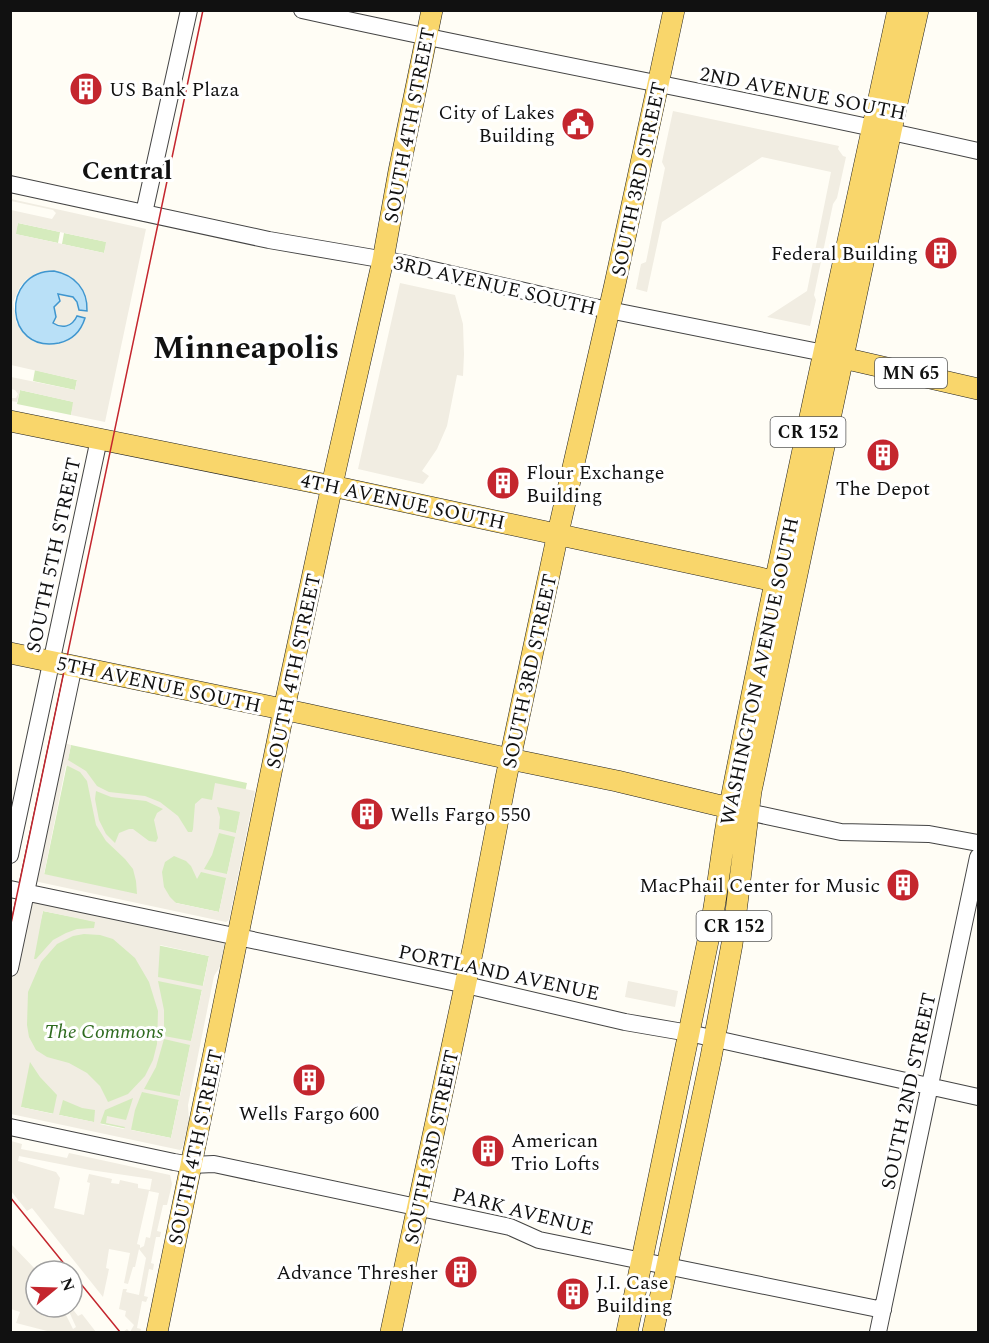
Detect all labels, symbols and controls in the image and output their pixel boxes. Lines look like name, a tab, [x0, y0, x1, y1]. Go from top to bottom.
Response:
street label: SOUTH 4TH STREET	[376, 25, 444, 226]
street label: 2ND AVENUE SOUTH	[697, 59, 909, 129]
building icon: US Bank Plaza	[68, 71, 104, 107]
place label: US Bank Plaza	[109, 75, 239, 105]
street label: SOUTH 3RD STREET	[604, 79, 674, 279]
place label: City of Lakes Building	[439, 98, 555, 151]
public building icon: City of Lakes Building	[560, 106, 596, 142]
district label: Central	[82, 151, 172, 191]
building icon: Federal Building	[923, 235, 959, 271]
place label: Federal Building	[771, 239, 918, 269]
street label: 3RD AVENUE SOUTH	[390, 248, 599, 324]
district label: Minneapolis	[153, 324, 339, 373]
road number: MN 65	[875, 358, 947, 388]
road number: CR 152	[770, 417, 846, 447]
building icon: The Depot	[865, 437, 901, 473]
street label: SOUTH 5TH STREET	[19, 455, 89, 656]
place label: Flour Exchange Building	[526, 458, 664, 511]
building icon: Flour Exchange Building	[485, 465, 521, 501]
street label: 4TH AVENUE SOUTH	[298, 466, 508, 538]
place label: The Depot	[836, 474, 930, 504]
street label: WASHINGTON AVENUE SOUTH	[713, 515, 807, 828]
street label: SOUTH 4TH STREET	[259, 571, 329, 772]
street label: SOUTH 3RD STREET	[495, 571, 565, 771]
street label: 5TH AVENUE SOUTH	[54, 649, 264, 721]
building icon: Wells Fargo 550	[349, 796, 385, 832]
place label: Wells Fargo 550	[390, 800, 530, 830]
building icon: MacPhail Center for Music	[885, 867, 921, 903]
place label: MacPhail Center for Music	[639, 871, 880, 901]
road number: CR 152	[696, 911, 771, 941]
street label: PORTLAND AVENUE	[395, 937, 602, 1009]
street label: SOUTH 2ND STREET	[873, 990, 945, 1192]
park label: The Commons	[45, 1017, 163, 1047]
street label: SOUTH 4TH STREET	[161, 1047, 231, 1248]
street label: SOUTH 3RD STREET	[397, 1047, 467, 1247]
building icon: Wells Fargo 600	[291, 1062, 327, 1098]
place label: Wells Fargo 600	[239, 1099, 379, 1129]
place label: American Trio Lofts	[511, 1126, 600, 1179]
building icon: American Trio Lofts	[470, 1133, 506, 1169]
street label: PARK AVENUE	[449, 1180, 597, 1244]
building icon: Advance Thresher	[443, 1254, 479, 1290]
place label: Advance Thresher	[276, 1258, 438, 1288]
north arrow	[24, 1259, 84, 1319]
place label: J.I. Case Building	[596, 1268, 672, 1321]
text: N	[54, 1274, 81, 1295]
building icon: J.I. Case Building	[555, 1276, 591, 1312]

